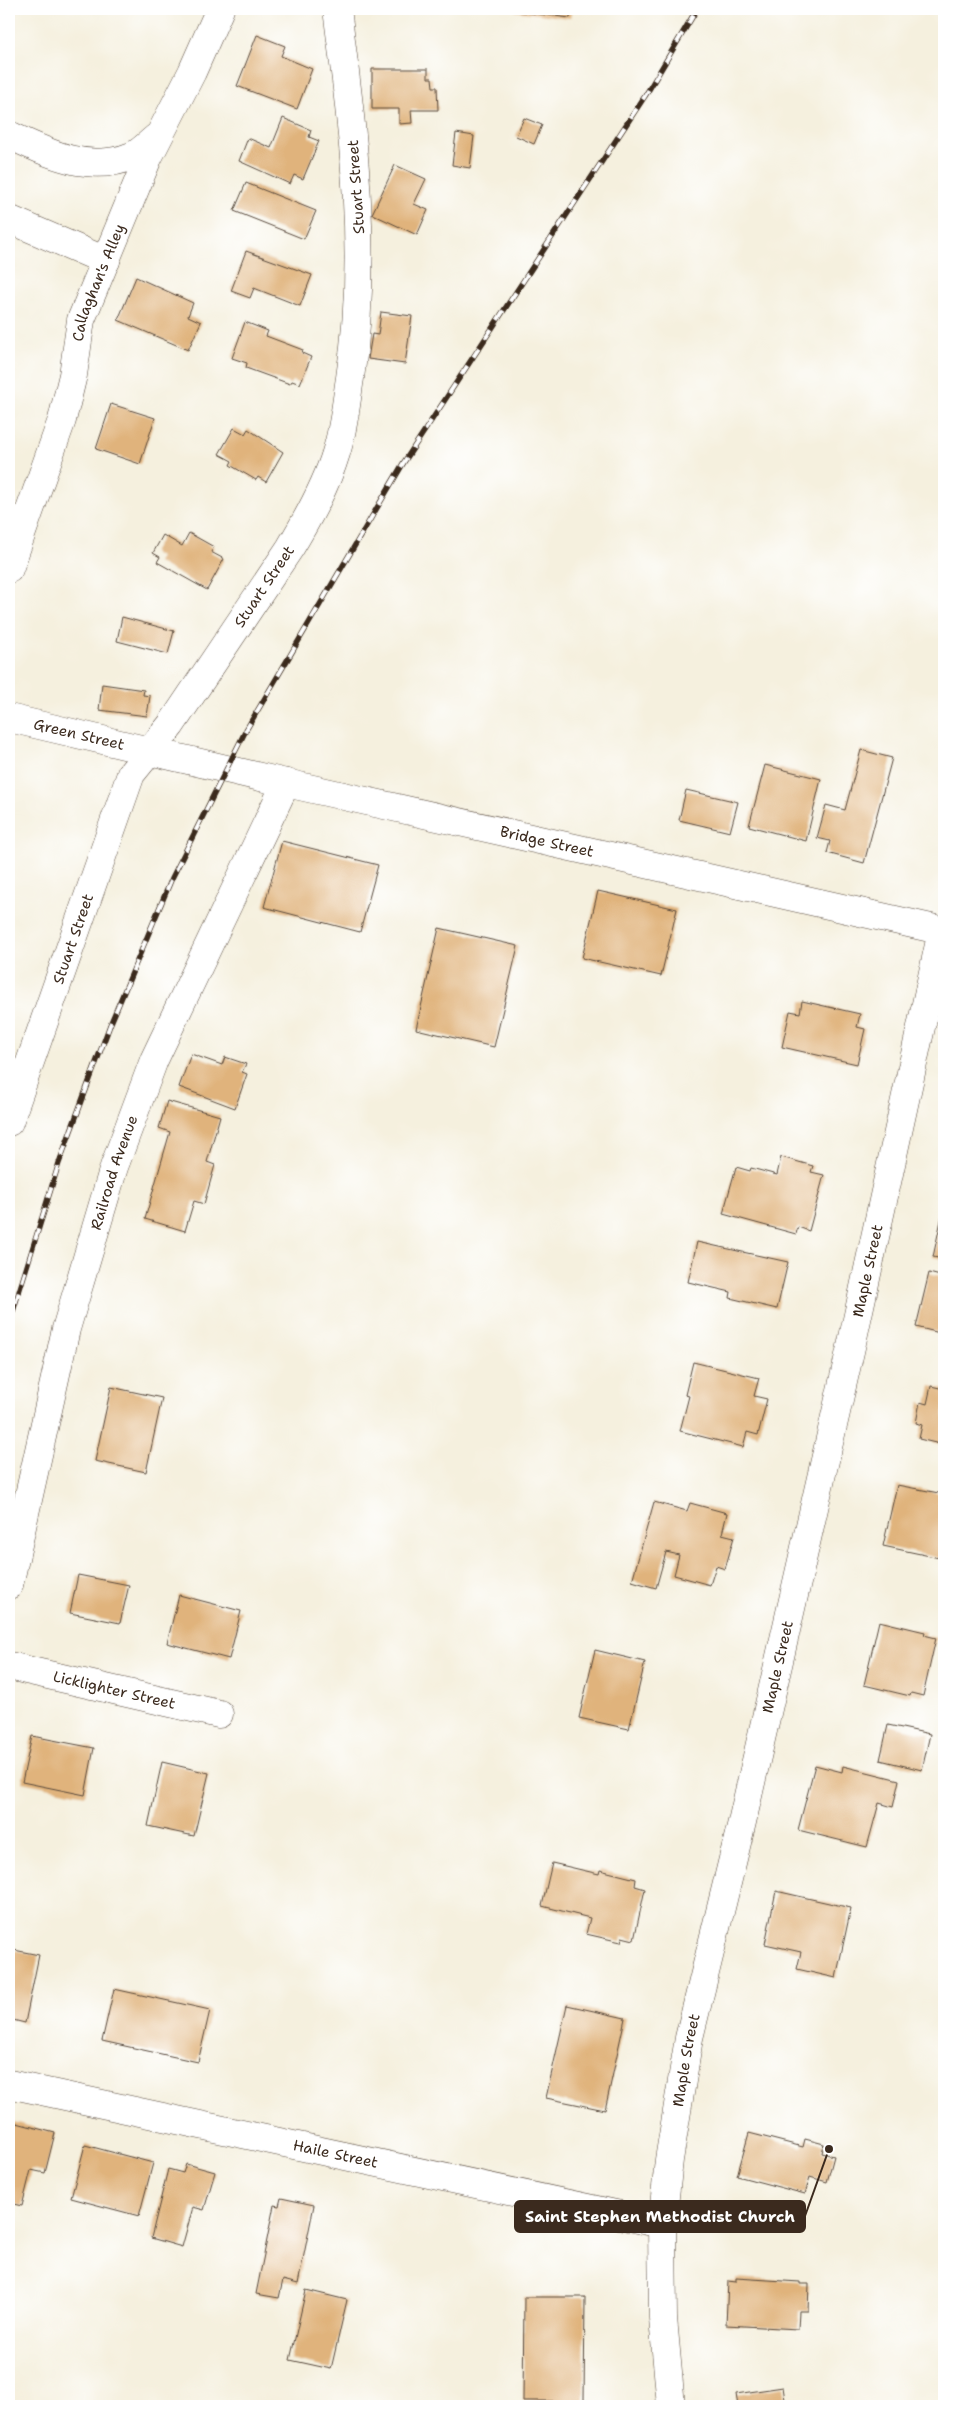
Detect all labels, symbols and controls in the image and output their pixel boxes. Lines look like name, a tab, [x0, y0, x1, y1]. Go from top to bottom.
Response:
street label: Stuart Street	[343, 139, 369, 235]
street label: Callaghan's Alley	[68, 221, 130, 343]
street label: Stuart Street	[229, 542, 299, 631]
street label: Green Street	[32, 714, 127, 755]
street label: Bridge Street	[498, 821, 596, 862]
street label: Stuart Street	[48, 891, 98, 987]
street label: Railroad Avenue	[86, 1112, 143, 1232]
street label: Maple Street	[848, 1223, 887, 1319]
street label: Maple Street	[757, 1619, 798, 1715]
street label: Licklighter Street	[51, 1666, 177, 1714]
street label: Maple Street	[668, 2012, 705, 2108]
street label: Haile Street	[291, 2135, 380, 2173]
callout: Saint Stephen Methodist Church	[515, 2201, 805, 2232]
text: Saint Stephen Methodist Church	[525, 2206, 795, 2227]

